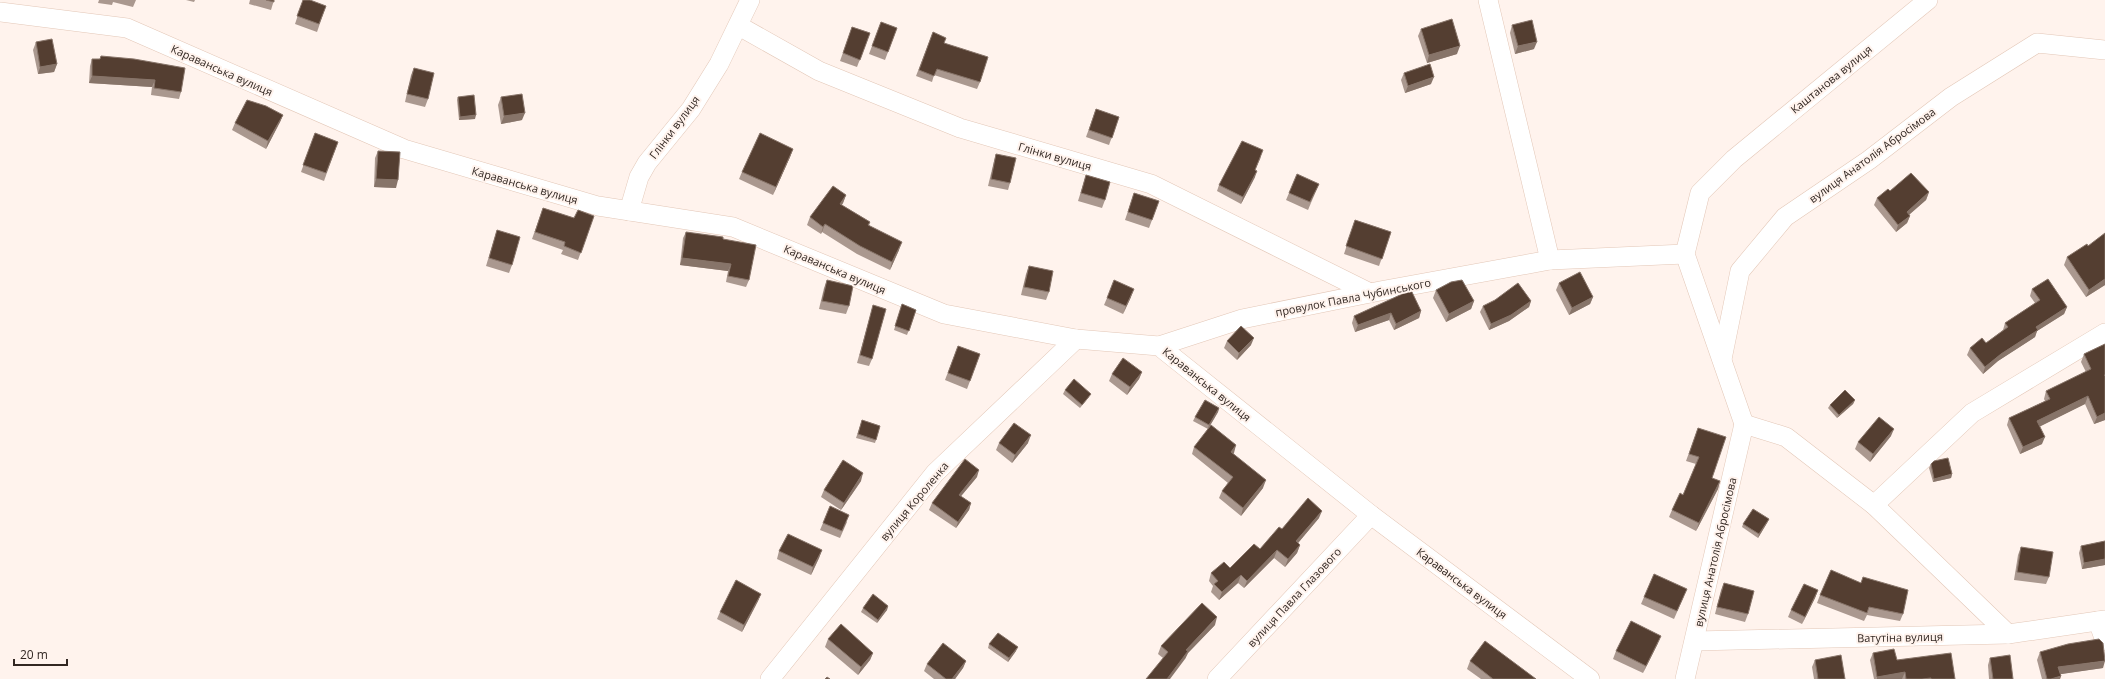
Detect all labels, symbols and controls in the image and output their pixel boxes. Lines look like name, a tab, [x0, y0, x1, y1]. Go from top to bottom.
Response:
street label: Караванська вулиця	[169, 41, 275, 99]
street label: Каштанова вулиця	[1787, 41, 1875, 117]
street label: Глінки вулиця	[645, 92, 703, 162]
street label: вулиця Анатолія Абросімова	[1806, 104, 1938, 206]
street label: Глінки вулиця	[1017, 138, 1093, 174]
street label: Караванська вулиця	[470, 163, 580, 207]
street label: Караванська вулиця	[782, 241, 888, 297]
street label: провулок Павла Чубинського	[1274, 274, 1432, 319]
street label: Караванська вулиця	[1160, 344, 1254, 424]
street label: вулиця Короленка	[876, 458, 952, 544]
street label: вулиця Анатолія Абросімова	[1691, 476, 1739, 628]
street label: вулиця Павла Глазового	[1244, 544, 1344, 650]
street label: Караванська вулиця	[1414, 544, 1510, 622]
street label: Ватутіна вулиця	[1857, 629, 1943, 645]
scale bar	[14, 641, 67, 667]
text: 20 m	[20, 646, 48, 663]

